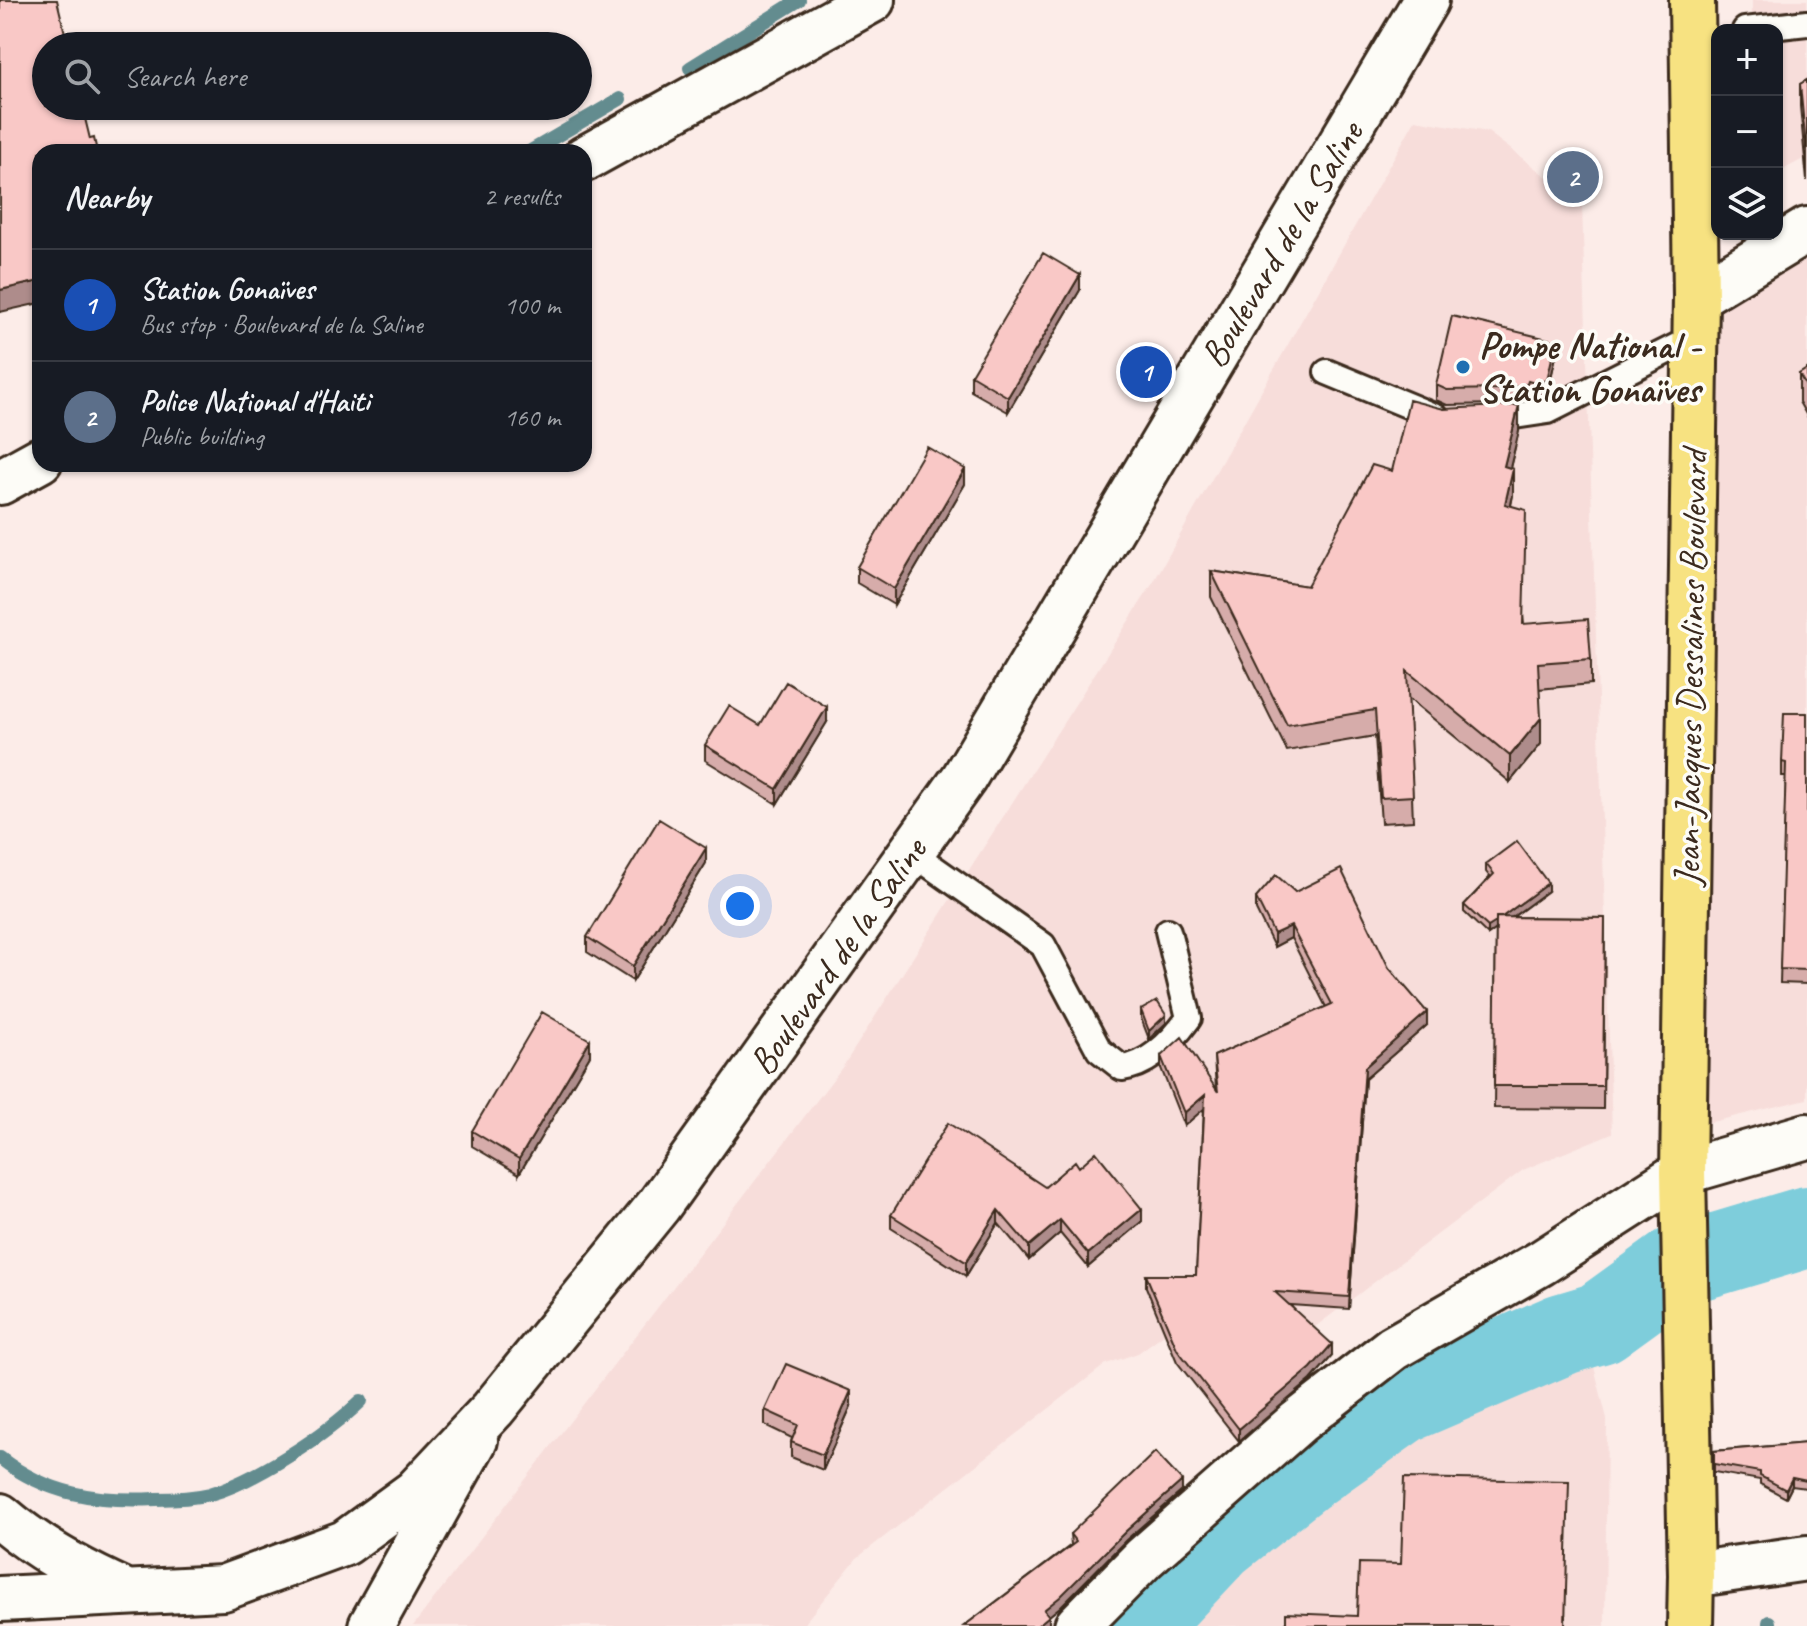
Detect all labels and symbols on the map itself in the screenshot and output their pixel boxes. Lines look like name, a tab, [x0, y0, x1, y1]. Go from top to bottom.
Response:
street label: Boulevard de la Saline	[1190, 111, 1375, 376]
pin: 2	[1547, 147, 1599, 207]
place label: Pompe National - Station Gonaïves	[1479, 322, 1703, 413]
pin: 1	[1120, 342, 1172, 402]
marker: Pompe National - Station Gonaïves	[1454, 358, 1472, 376]
street label: Jean-Jacques Dessalines Boulevard	[1663, 445, 1718, 888]
street label: Boulevard de la Saline	[738, 827, 938, 1084]
your location	[720, 886, 760, 926]

